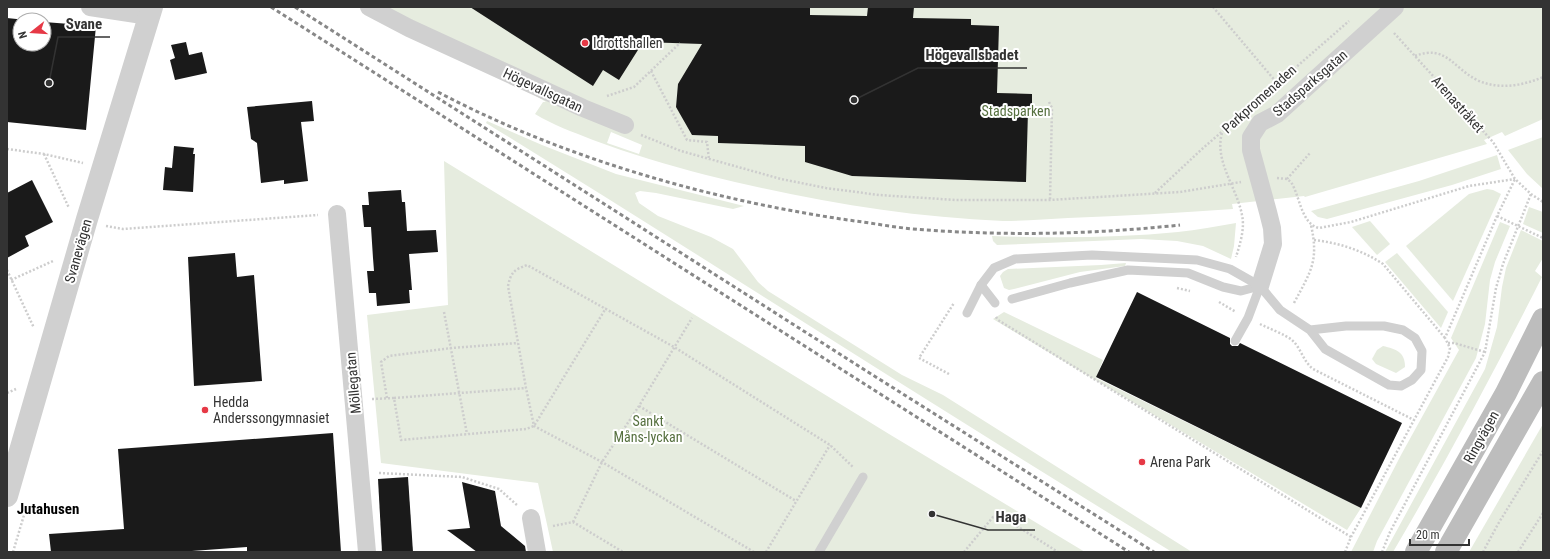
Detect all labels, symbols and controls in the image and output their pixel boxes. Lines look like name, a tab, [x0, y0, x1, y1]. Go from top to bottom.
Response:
callout: Svane	[58, 10, 110, 37]
north arrow	[12, 12, 52, 52]
text: Svane	[66, 15, 102, 33]
text: N	[16, 29, 30, 40]
place label: Idrottshallen	[593, 35, 663, 51]
marker: Idrottshallen	[580, 38, 590, 48]
callout: Högevallsbadet	[918, 41, 1027, 68]
text: Högevallsbadet	[925, 46, 1019, 64]
street label: Stadsparksgatan	[1270, 46, 1350, 120]
street label: Parkpromenaden	[1219, 62, 1299, 136]
street label: Högevallsgatan	[501, 65, 585, 115]
street label: Arenastråket	[1429, 72, 1487, 136]
park label: Stadsparken	[982, 103, 1050, 119]
street label: Svanevägen	[61, 217, 95, 285]
street label: Möllegatan	[342, 351, 364, 415]
place label: Hedda Anderssongymnasiet	[213, 394, 329, 426]
marker: Hedda Anderssongymnasiet	[200, 405, 210, 415]
street label: Ringvägen	[1460, 408, 1502, 466]
park label: Sankt Måns-lyckan	[613, 413, 683, 445]
place label: Arena Park	[1150, 454, 1211, 470]
marker: Arena Park	[1137, 457, 1147, 467]
district label: Jutahusen	[17, 500, 79, 518]
callout: Haga	[988, 503, 1035, 530]
text: Haga	[996, 508, 1026, 526]
scale bar	[1410, 521, 1469, 547]
text: 20 m	[1416, 528, 1440, 542]

